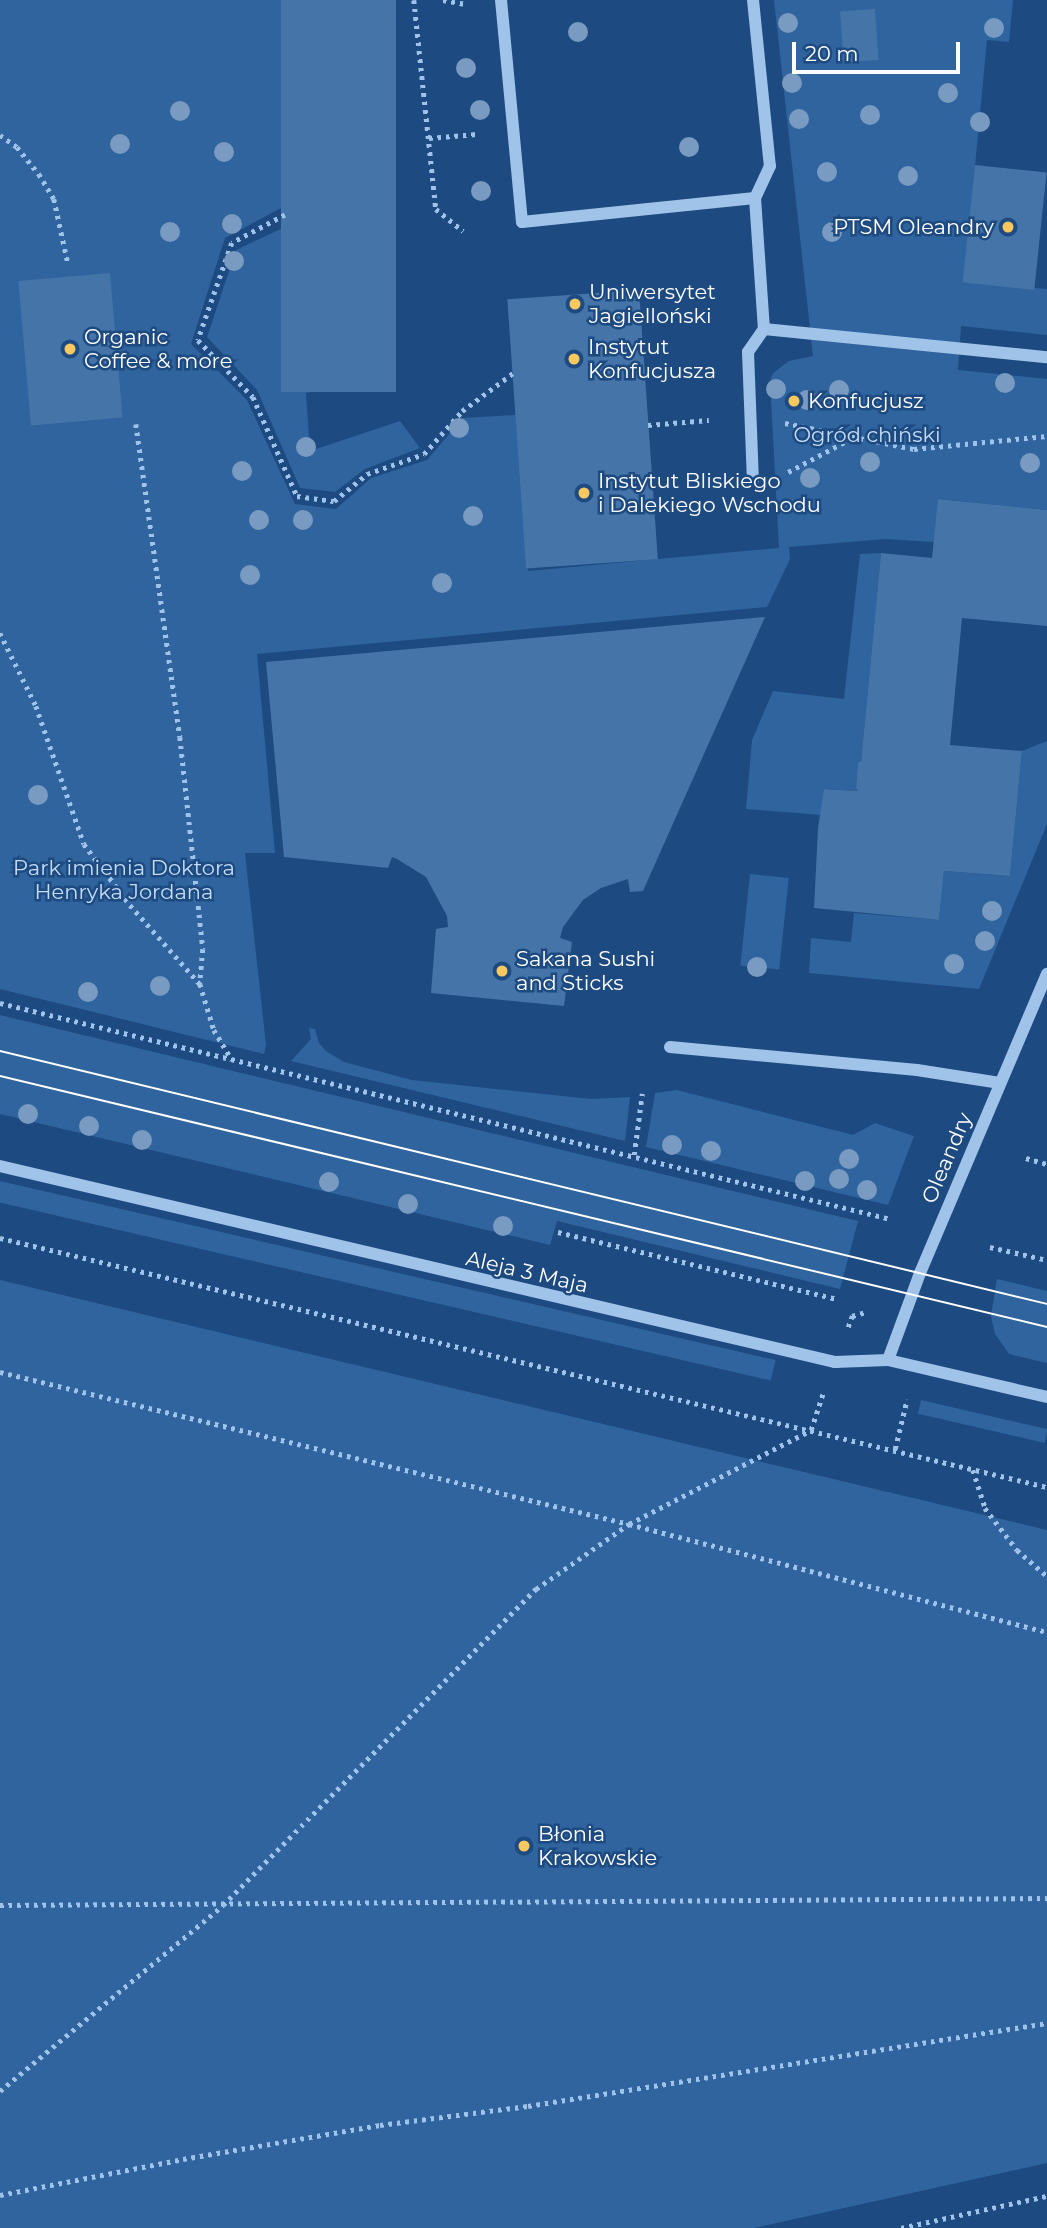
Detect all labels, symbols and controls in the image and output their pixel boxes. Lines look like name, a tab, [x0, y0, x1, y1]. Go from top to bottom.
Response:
scale bar	[795, 28, 963, 72]
text: 20 m	[805, 41, 859, 66]
place label: PTSM Oleandry	[833, 214, 994, 240]
marker: PTSM Oleandry	[1000, 219, 1016, 235]
place label: Uniwersytet Jagielloński	[589, 279, 716, 329]
marker: Uniwersytet Jagielloński	[567, 296, 583, 312]
place label: Organic Coffee & more	[84, 324, 232, 374]
place label: Instytut Konfucjusza	[588, 334, 716, 384]
marker: Organic Coffee & more	[62, 341, 78, 357]
marker: Instytut Konfucjusza	[566, 351, 582, 367]
place label: Konfucjusz	[808, 388, 924, 414]
marker: Konfucjusz	[786, 393, 802, 409]
park label: Ogród chiński	[793, 422, 941, 448]
place label: Instytut Bliskiego i Dalekiego Wschodu	[598, 468, 821, 518]
marker: Instytut Bliskiego i Dalekiego Wschodu	[576, 485, 592, 501]
park label: Park imienia Doktora Henryka Jordana	[13, 855, 235, 905]
place label: Sakana Sushi and Sticks	[516, 946, 655, 996]
marker: Sakana Sushi and Sticks	[494, 963, 510, 979]
street label: Oleandry	[917, 1109, 977, 1207]
street label: Aleja 3 Maja	[463, 1246, 591, 1298]
place label: Błonia Krakowskie	[538, 1821, 657, 1871]
marker: Błonia Krakowskie	[516, 1838, 532, 1854]

